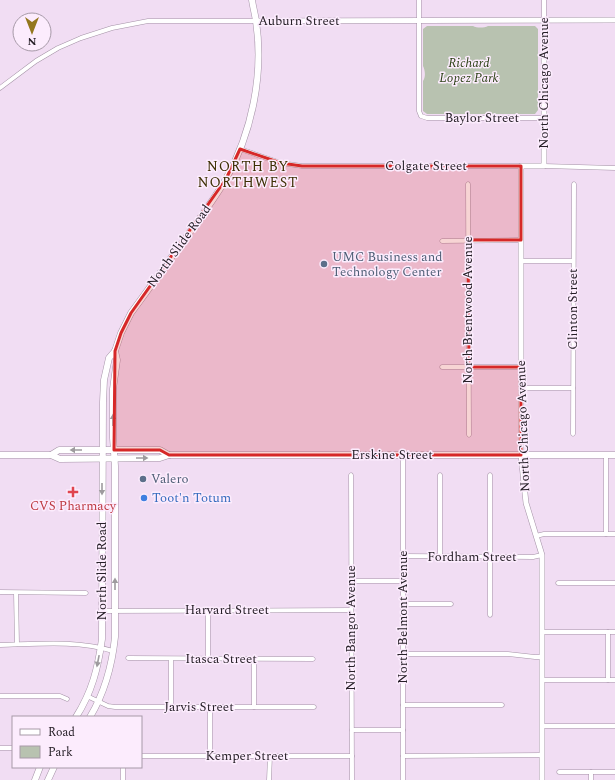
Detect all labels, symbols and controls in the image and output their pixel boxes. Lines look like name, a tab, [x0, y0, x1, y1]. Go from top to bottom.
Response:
street label: Auburn Street	[258, 11, 340, 31]
north arrow	[12, 12, 52, 52]
street label: North Chicago Avenue	[534, 17, 554, 149]
text: N	[27, 33, 36, 50]
park label: Richard Lopez Park	[439, 53, 499, 88]
street label: Baylor Street	[445, 108, 520, 128]
district label: NORTH BY NORTHWEST	[197, 156, 299, 193]
street label: Colgate Street	[385, 156, 467, 176]
street label: North Slide Road	[142, 200, 216, 292]
street label: North Brentwood Avenue	[458, 236, 478, 384]
place label: UMC Business and Technology Center	[332, 247, 443, 282]
marker: UMC Business and Technology Center	[319, 259, 329, 269]
street label: Clinton Street	[563, 268, 583, 350]
street label: North Chicago Avenue	[511, 360, 535, 492]
one-way arrow	[110, 413, 116, 426]
street label: Erskine Street	[351, 445, 433, 465]
one-way arrow	[69, 447, 82, 453]
one-way arrow	[136, 455, 149, 461]
place label: Valero	[151, 469, 189, 489]
marker: Valero	[138, 474, 148, 484]
one-way arrow	[99, 483, 105, 496]
marker: CVS Pharmacy	[68, 487, 78, 497]
place label: Toot'n Totum	[152, 488, 231, 508]
marker: Toot'n Totum	[139, 493, 149, 503]
place label: CVS Pharmacy	[30, 496, 117, 516]
street label: North Slide Road	[92, 522, 112, 620]
street label: Fordham Street	[427, 547, 517, 567]
street label: North Belmont Avenue	[393, 550, 413, 684]
street label: North Bangor Avenue	[341, 565, 361, 691]
one-way arrow	[111, 578, 118, 590]
street label: Harvard Street	[185, 600, 270, 620]
street label: Itasca Street	[185, 649, 257, 669]
one-way arrow	[95, 655, 101, 667]
street label: Jarvis Street	[164, 697, 234, 717]
legend	[12, 716, 142, 768]
text: Road	[48, 723, 75, 742]
text: Park	[48, 743, 73, 762]
street label: Kemper Street	[206, 746, 289, 766]

